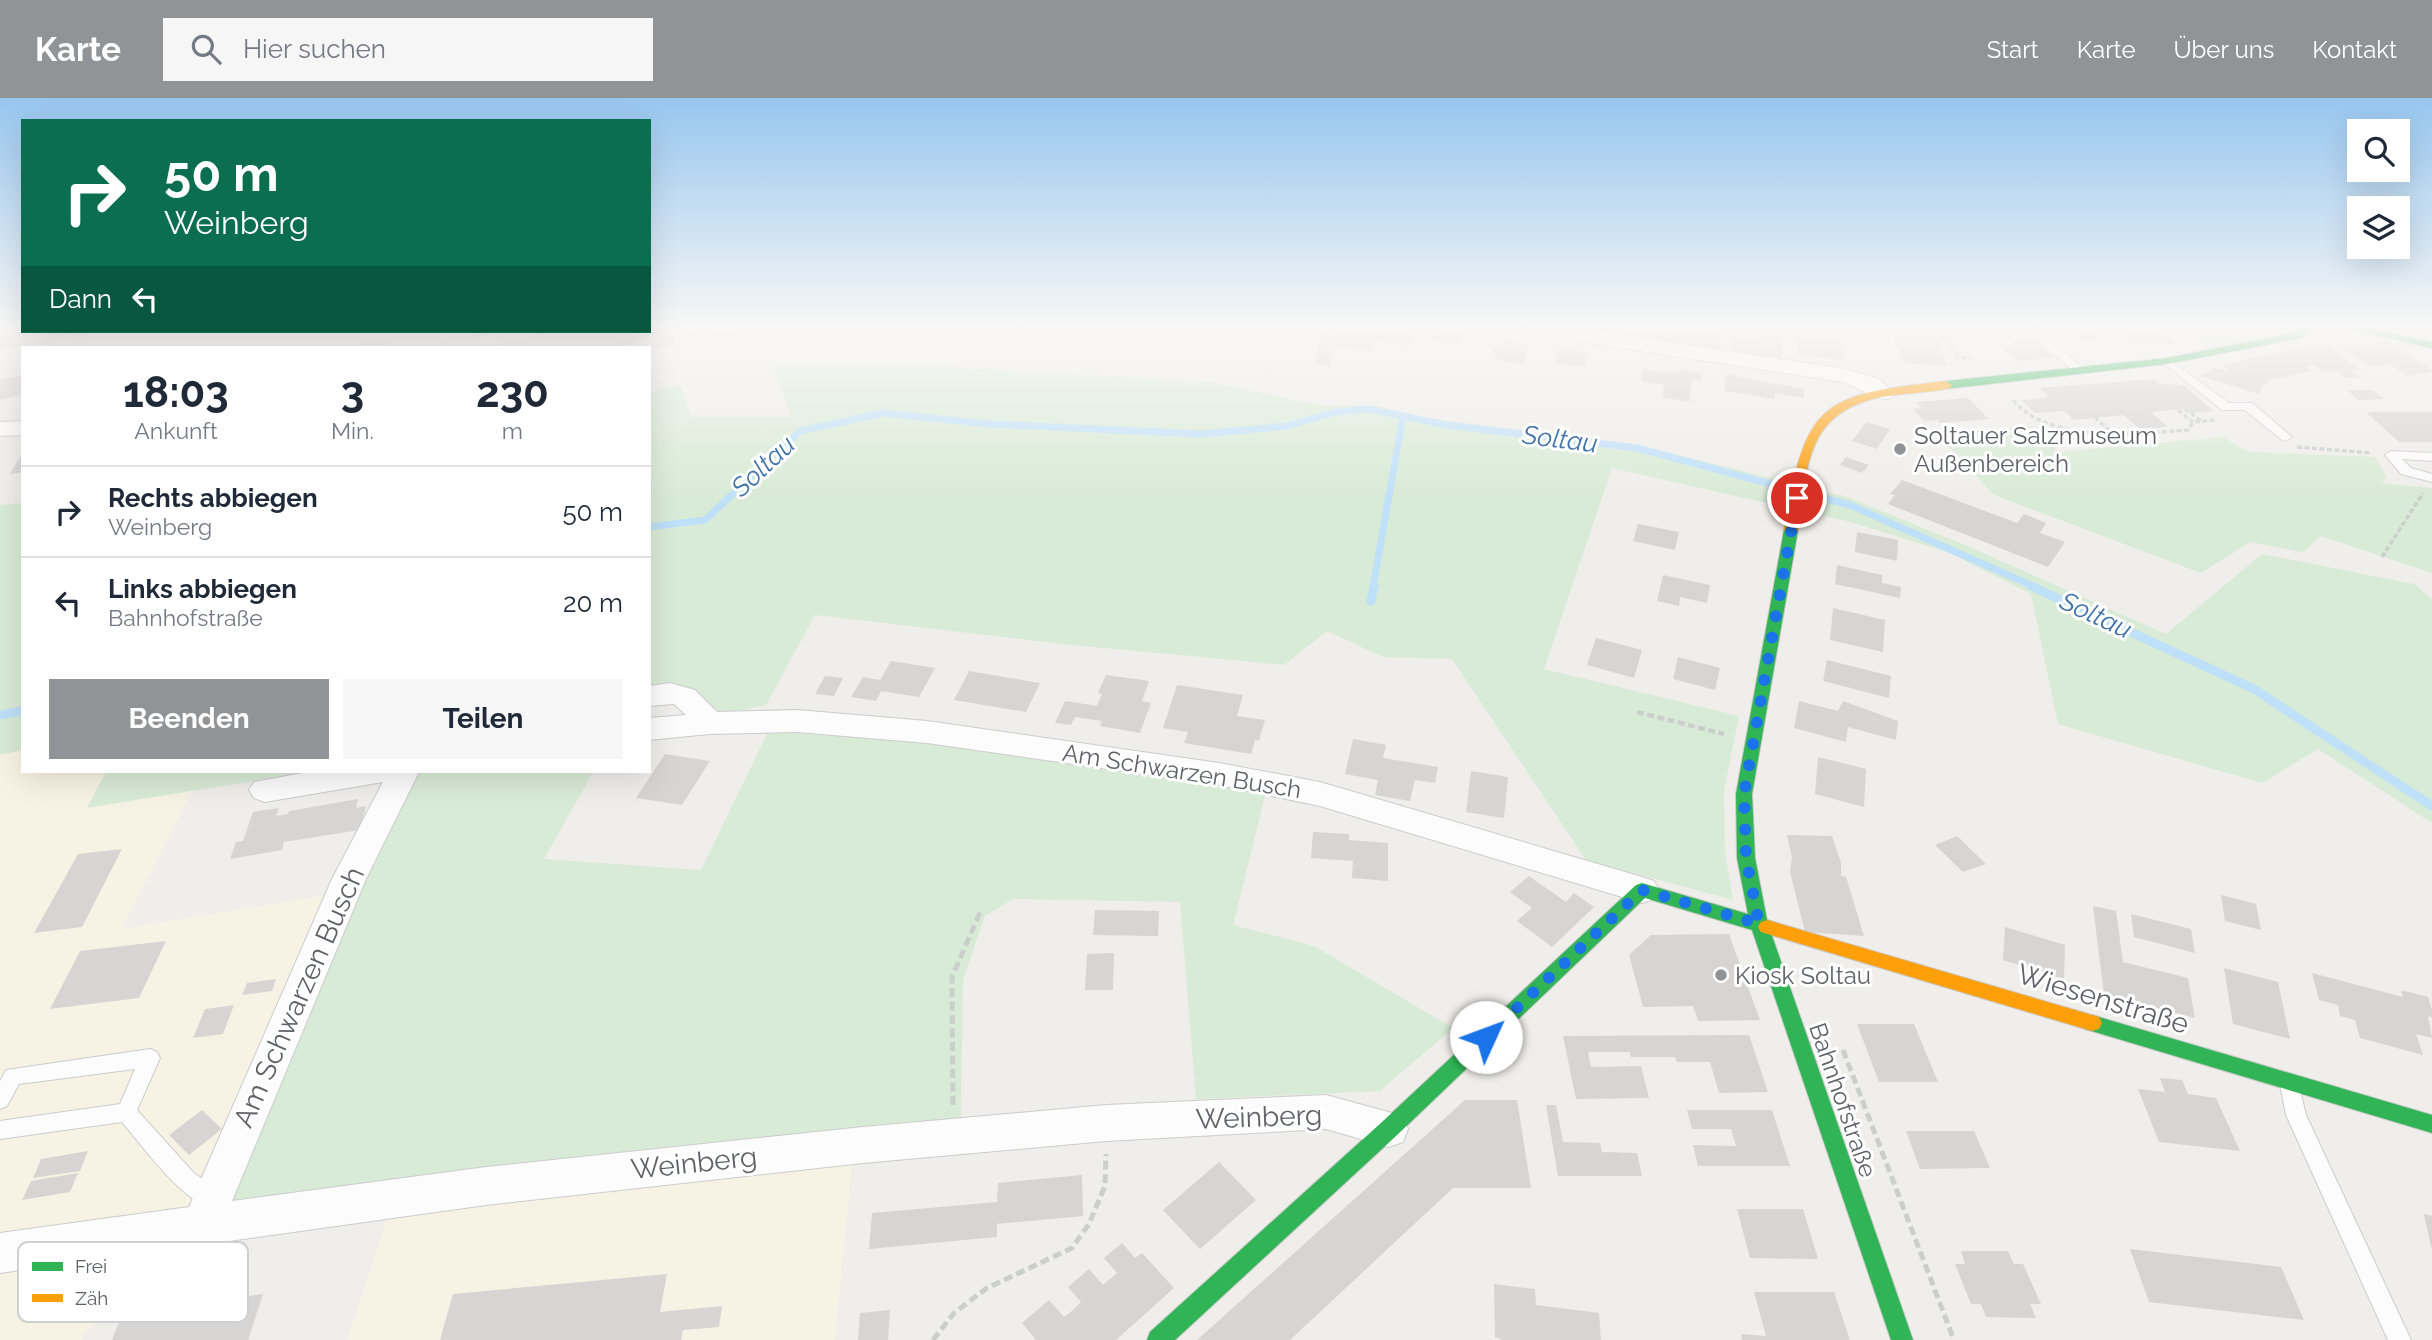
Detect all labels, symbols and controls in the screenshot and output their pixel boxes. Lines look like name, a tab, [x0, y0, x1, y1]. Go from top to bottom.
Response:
search box	[163, 18, 653, 81]
text: Karte	[35, 30, 121, 69]
icon: search	[187, 30, 225, 68]
text: Hier suchen	[243, 34, 386, 64]
text: Start	[1987, 35, 2039, 64]
text: Karte	[2077, 35, 2136, 64]
text: Über uns	[2174, 35, 2274, 64]
text: Kontakt	[2312, 35, 2397, 64]
map controls	[2347, 119, 2410, 259]
button: search	[2347, 119, 2410, 182]
text: 50 m	[164, 145, 279, 202]
icon: right	[49, 147, 140, 238]
button: layers	[2347, 196, 2410, 259]
text: Weinberg	[164, 204, 309, 241]
icon: left	[126, 280, 164, 318]
text: Dann	[49, 284, 112, 314]
text: 18:03	[123, 368, 229, 417]
text: 3	[341, 368, 364, 417]
text: 230	[476, 368, 549, 417]
text: Ankunft	[134, 417, 218, 444]
text: Min.	[331, 417, 374, 444]
text: m	[502, 417, 523, 444]
water label: Soltau	[1520, 419, 1599, 459]
place label: Soltauer Salzmuseum Außenbereich	[1914, 421, 2157, 478]
water label: Soltau	[724, 429, 801, 503]
marker: Soltauer Salzmuseum Außenbereich	[1892, 441, 1908, 457]
pin	[1767, 468, 1827, 528]
icon: arrive	[1778, 479, 1816, 517]
text: Rechts abbiegen	[108, 483, 318, 513]
icon: right	[49, 493, 87, 531]
text: 50 m	[562, 497, 623, 527]
text: Weinberg	[108, 513, 212, 540]
text: Links abbiegen	[108, 574, 297, 604]
icon: left	[49, 584, 87, 622]
water label: Soltau	[2055, 585, 2137, 645]
text: 20 m	[563, 588, 623, 618]
text: Bahnhofstraße	[108, 604, 263, 631]
button: Beenden	[49, 679, 329, 759]
button: Teilen	[343, 679, 623, 759]
street label: Am Schwarzen Busch	[1061, 738, 1303, 804]
street label: Am Schwarzen Busch	[227, 862, 371, 1132]
street label: Wiesenstraße	[2013, 957, 2193, 1041]
place label: Kiosk Soltau	[1735, 961, 1871, 990]
marker: Kiosk Soltau	[1713, 967, 1729, 983]
position arrow	[1449, 1000, 1523, 1074]
street label: Bahnhofstraße	[1803, 1019, 1883, 1181]
street label: Weinberg	[1195, 1098, 1323, 1136]
street label: Weinberg	[629, 1140, 759, 1186]
legend	[18, 1242, 248, 1322]
text: Frei	[75, 1255, 107, 1277]
text: Zäh	[75, 1287, 108, 1309]

